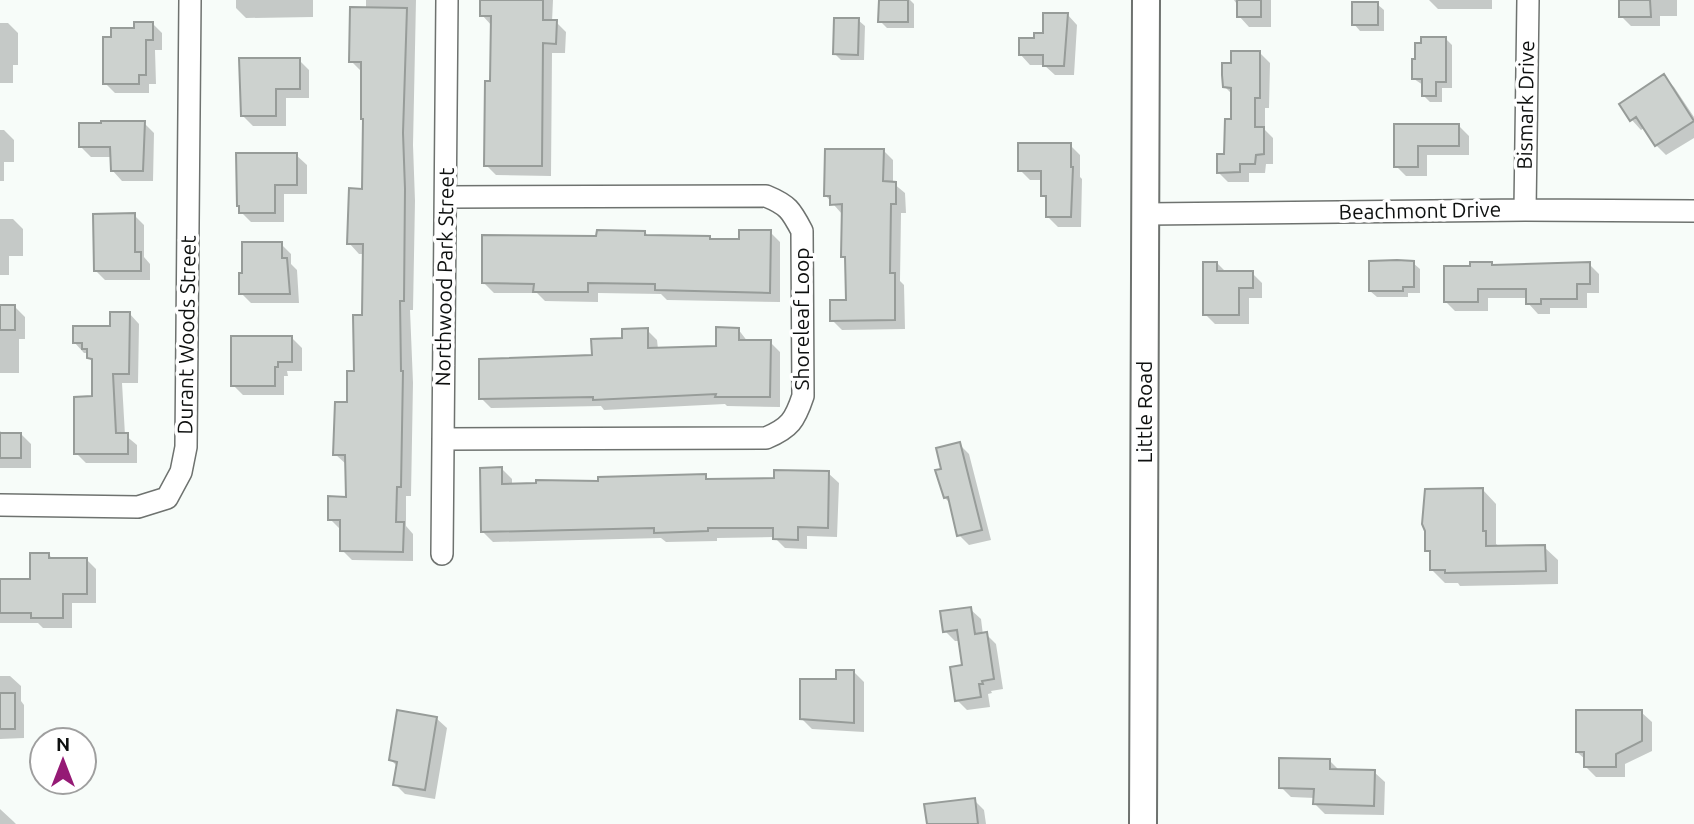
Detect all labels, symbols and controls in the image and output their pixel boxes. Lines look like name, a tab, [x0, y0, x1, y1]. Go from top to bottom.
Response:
street label: Bismark Drive	[1512, 40, 1538, 170]
street label: Northwood Park Street	[430, 168, 458, 386]
street label: Beachmont Drive	[1338, 197, 1501, 223]
street label: Durant Woods Street	[172, 235, 200, 435]
street label: Shoreleaf Loop	[789, 247, 813, 391]
street label: Little Road	[1132, 361, 1156, 463]
north arrow	[28, 726, 98, 796]
text: N	[56, 733, 70, 755]

